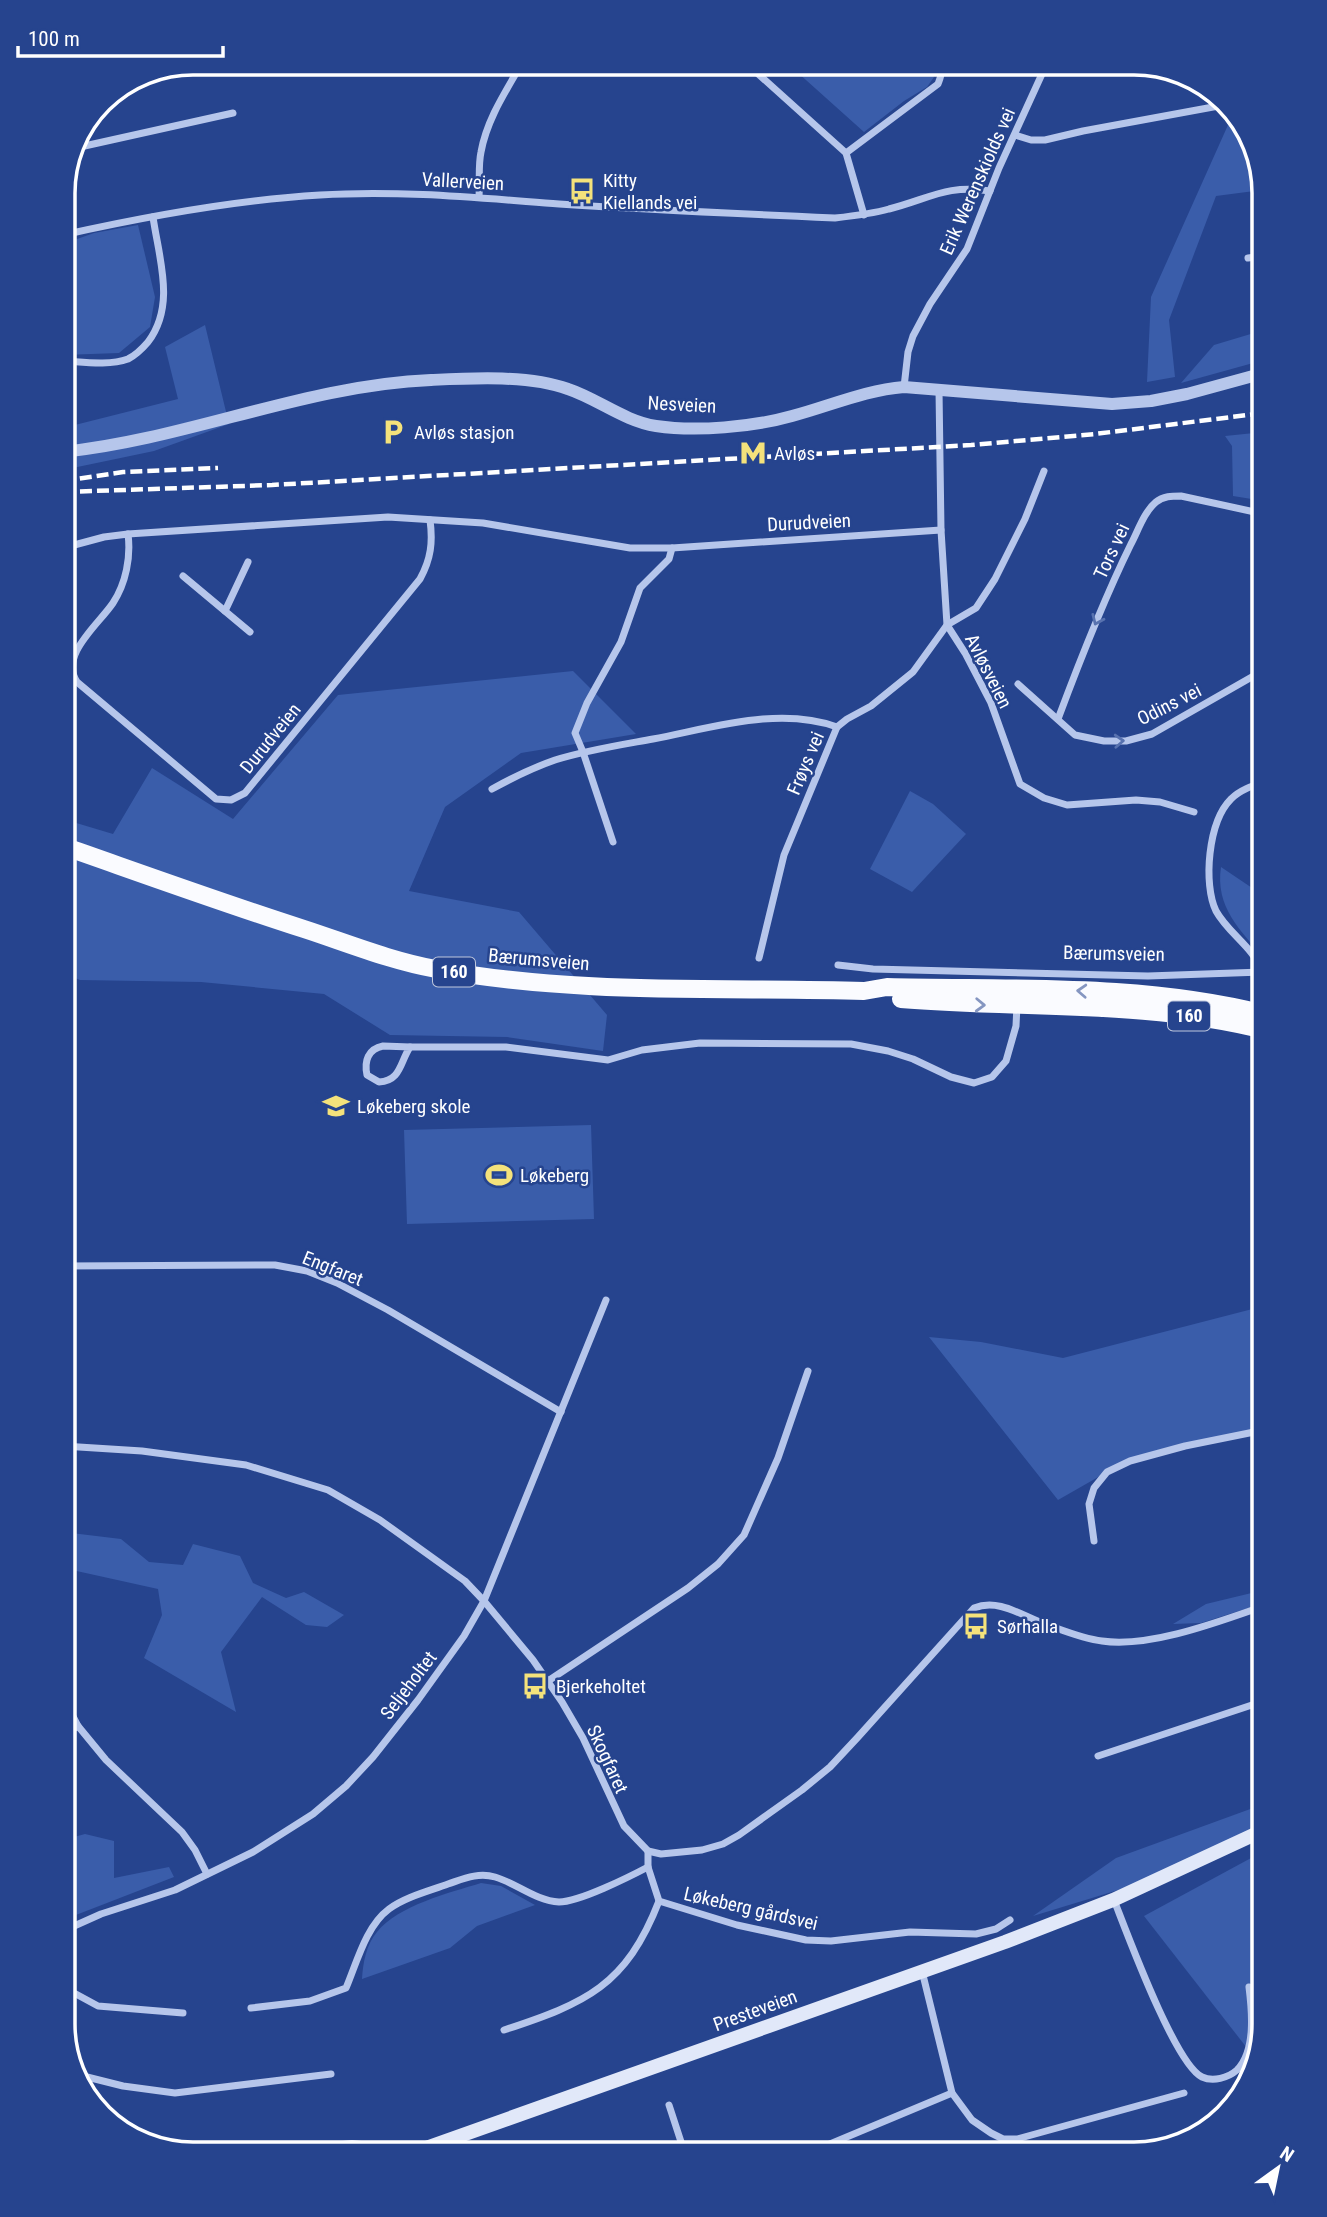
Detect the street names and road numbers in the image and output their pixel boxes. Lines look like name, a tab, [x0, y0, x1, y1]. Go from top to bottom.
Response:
street label: Erik Werenskiolds vei	[935, 104, 1020, 258]
street label: Vallerveien	[421, 168, 505, 195]
street label: Nesveien	[647, 391, 717, 418]
street label: Durudveien	[767, 509, 851, 536]
street label: Tors vei	[1089, 520, 1134, 583]
street label: Avløsveien	[960, 630, 1017, 712]
street label: Odins vei	[1133, 679, 1205, 730]
street label: Durudveien	[235, 699, 306, 778]
street label: Frøys vei	[782, 728, 829, 798]
street label: Bærumsveien	[1063, 941, 1165, 966]
street label: Bærumsveien	[487, 944, 591, 975]
road number: 160	[433, 958, 475, 987]
road number: 160	[1168, 1001, 1210, 1030]
street label: Engfaret	[299, 1246, 366, 1291]
street label: Seljeholtet	[375, 1647, 442, 1724]
street label: Skogfaret	[582, 1721, 633, 1797]
street label: Løkeberg gårdsvei	[682, 1882, 820, 1935]
street label: Presteveien	[710, 1985, 800, 2036]

